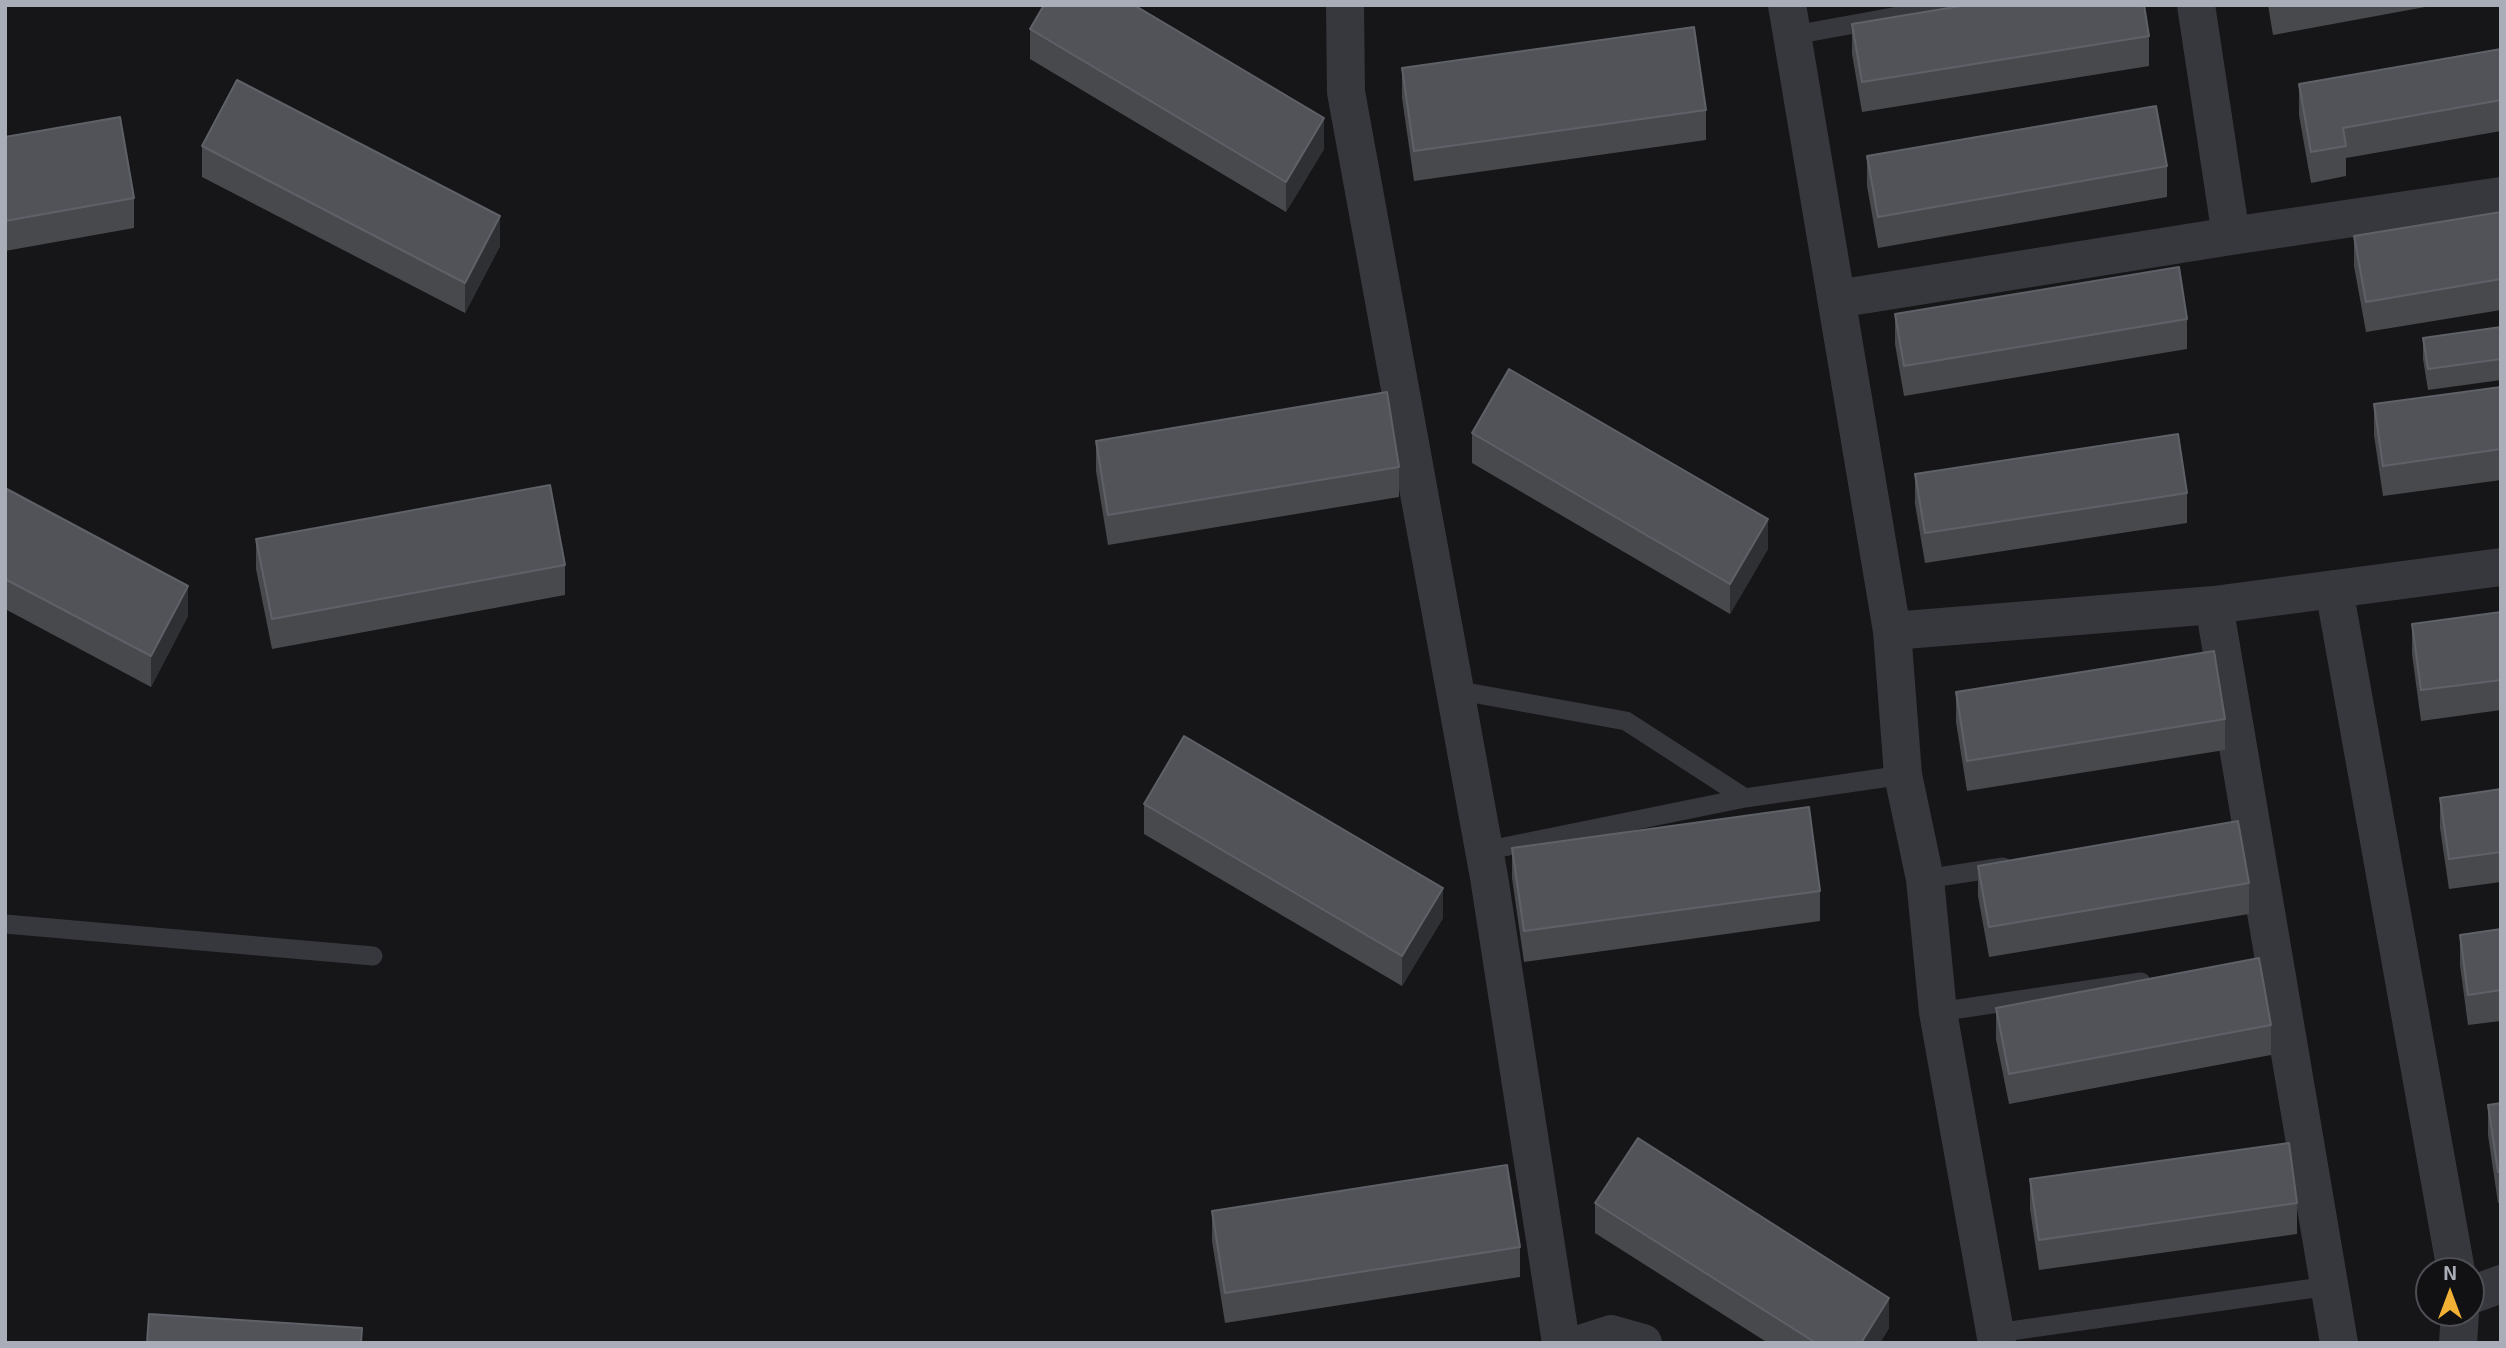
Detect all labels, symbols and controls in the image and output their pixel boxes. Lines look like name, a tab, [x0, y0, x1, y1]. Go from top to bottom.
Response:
north arrow	[2415, 1257, 2485, 1327]
text: N	[2443, 1261, 2457, 1284]

